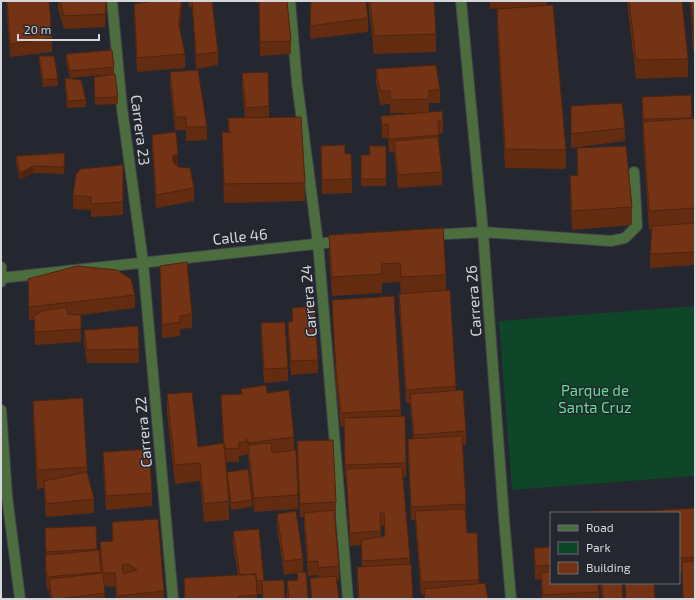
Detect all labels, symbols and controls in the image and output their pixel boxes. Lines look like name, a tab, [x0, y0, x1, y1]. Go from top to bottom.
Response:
scale bar	[18, 16, 99, 42]
text: 20 m	[24, 22, 51, 36]
street label: Carrera 23	[128, 94, 154, 166]
street label: Calle 46	[212, 224, 268, 248]
street label: Carrera 24	[296, 264, 320, 338]
street label: Carrera 26	[462, 265, 484, 337]
park label: Parque de Santa Cruz	[558, 381, 632, 416]
street label: Carrera 22	[131, 396, 155, 468]
legend	[550, 512, 680, 584]
text: Road	[586, 520, 614, 534]
text: Park	[586, 540, 611, 554]
text: Building	[586, 560, 631, 574]

